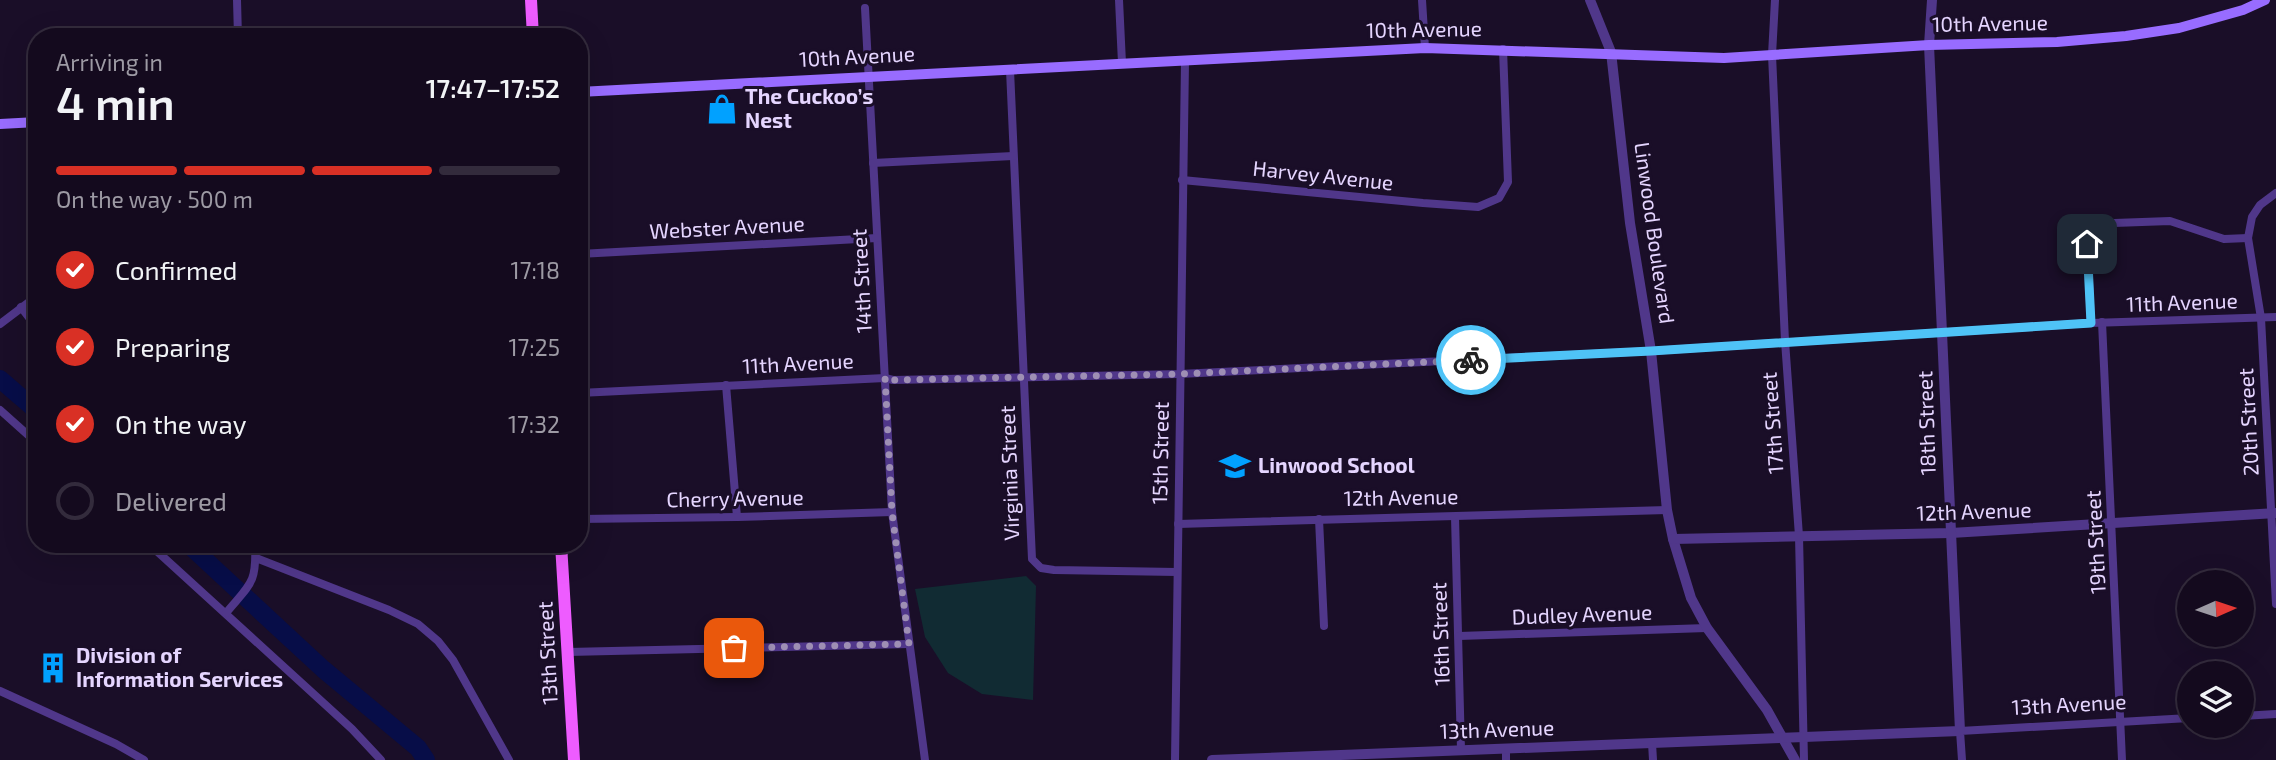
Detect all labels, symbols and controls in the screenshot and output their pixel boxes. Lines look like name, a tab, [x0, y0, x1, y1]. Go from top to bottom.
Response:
street label: 10th Avenue	[1932, 9, 2048, 36]
street label: 10th Avenue	[1366, 15, 1482, 42]
street label: 10th Avenue	[798, 40, 915, 71]
text: Arriving in	[56, 48, 163, 76]
text: 17:47–17:52	[426, 72, 560, 103]
text: 4 min	[56, 74, 175, 129]
place label: The Cuckoo’s Nest	[745, 83, 873, 132]
shop icon: The Cuckoo’s Nest	[705, 92, 739, 126]
street label: Linwood Boulevard	[1630, 140, 1681, 325]
street label: Harvey Avenue	[1252, 155, 1395, 194]
text: On the way · 500 m	[56, 185, 253, 213]
street label: Webster Avenue	[649, 210, 805, 243]
pin	[2057, 214, 2117, 274]
icon: home	[2068, 225, 2106, 263]
street label: 14th Street	[845, 228, 876, 334]
icon: check	[56, 251, 94, 289]
text: Confirmed	[115, 254, 238, 285]
text: 17:18	[511, 256, 560, 284]
street label: 11th Avenue	[2126, 287, 2238, 316]
courier	[1436, 325, 1506, 395]
icon: check	[56, 328, 94, 366]
text: Preparing	[115, 331, 230, 362]
text: 17:25	[508, 333, 560, 361]
icon: bike	[1452, 341, 1490, 379]
street label: 11th Avenue	[742, 347, 854, 378]
street label: 20th Street	[2232, 368, 2263, 477]
street label: 18th Street	[1911, 370, 1940, 476]
street label: 17th Street	[1755, 371, 1788, 475]
street label: 15th Street	[1146, 401, 1173, 505]
icon: check	[56, 405, 94, 443]
street label: Virginia Street	[994, 405, 1023, 541]
text: On the way	[115, 408, 246, 439]
text: 17:32	[508, 410, 560, 438]
school or university icon: Linwood School	[1218, 449, 1252, 483]
place label: Linwood School	[1258, 452, 1415, 477]
street label: 12th Avenue	[1343, 483, 1459, 510]
street label: Cherry Avenue	[666, 484, 804, 511]
text: Delivered	[115, 485, 227, 516]
street label: 19th Street	[2079, 490, 2110, 594]
street label: 12th Avenue	[1916, 496, 2032, 525]
north arrow	[2177, 570, 2254, 648]
map controls	[2177, 570, 2254, 738]
street label: 16th Street	[1425, 582, 1454, 686]
street label: Dudley Avenue	[1511, 599, 1653, 628]
street label: 13th Street	[531, 601, 562, 705]
pin	[704, 618, 764, 678]
icon: bag	[715, 629, 753, 667]
place label: Division of Information Services	[76, 642, 283, 691]
building icon: Division of Information Services	[36, 651, 70, 685]
button: layers	[2177, 661, 2254, 738]
street label: 13th Avenue	[2011, 688, 2127, 719]
street label: 13th Avenue	[1439, 714, 1555, 743]

